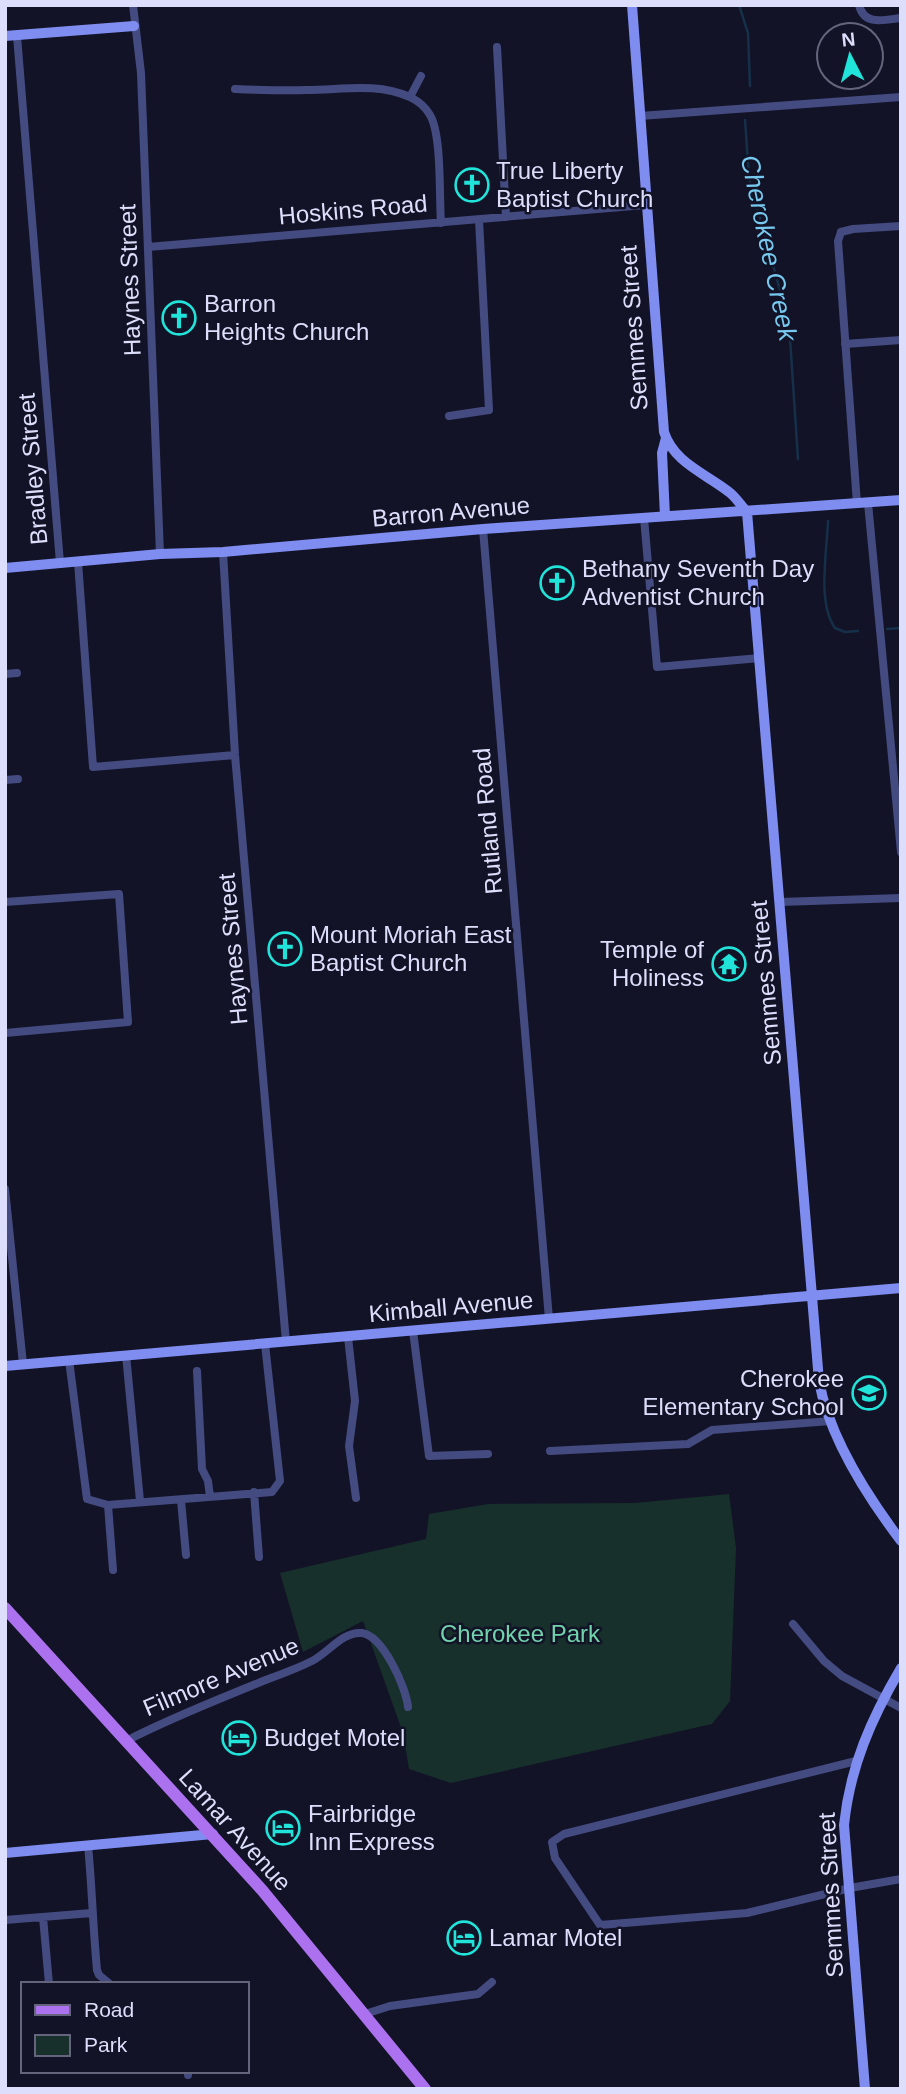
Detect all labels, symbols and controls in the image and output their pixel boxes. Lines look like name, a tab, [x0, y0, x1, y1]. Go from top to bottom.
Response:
north arrow	[815, 21, 885, 91]
text: N	[840, 28, 856, 51]
water label: Cherokee Creek	[735, 152, 804, 346]
place label: True Liberty Baptist Church	[496, 157, 653, 212]
church icon: True Liberty Baptist Church	[453, 166, 491, 204]
street label: Hoskins Road	[277, 190, 429, 229]
street label: Haynes Street	[113, 203, 146, 356]
street label: Semmes Street	[614, 244, 653, 411]
place label: Barron Heights Church	[204, 290, 369, 345]
church icon: Barron Heights Church	[160, 299, 198, 337]
street label: Bradley Street	[12, 392, 53, 546]
street label: Barron Avenue	[371, 491, 531, 532]
place label: Bethany Seventh Day Adventist Church	[582, 555, 814, 610]
church icon: Bethany Seventh Day Adventist Church	[538, 564, 576, 602]
street label: Rutland Road	[468, 747, 507, 895]
street label: Haynes Street	[212, 872, 253, 1026]
street label: Semmes Street	[745, 899, 786, 1067]
place label: Mount Moriah East Baptist Church	[310, 921, 512, 976]
church icon: Mount Moriah East Baptist Church	[266, 930, 304, 968]
place label: Temple of Holiness	[600, 936, 704, 991]
temple icon: Temple of Holiness	[710, 945, 748, 983]
street label: Kimball Avenue	[368, 1286, 534, 1327]
place label: Cherokee Elementary School	[643, 1365, 844, 1420]
school or university icon: Cherokee Elementary School	[850, 1374, 888, 1412]
park label: Cherokee Park	[440, 1620, 601, 1647]
street label: Filmore Avenue	[139, 1632, 303, 1721]
hotel icon: Budget Motel	[220, 1719, 258, 1757]
place label: Budget Motel	[264, 1724, 405, 1751]
street label: Lamar Avenue	[174, 1763, 297, 1896]
place label: Fairbridge Inn Express	[308, 1800, 435, 1855]
hotel icon: Fairbridge Inn Express	[264, 1809, 302, 1847]
street label: Semmes Street	[813, 1811, 848, 1978]
hotel icon: Lamar Motel	[445, 1919, 483, 1957]
place label: Lamar Motel	[489, 1924, 622, 1951]
legend	[21, 1982, 248, 2073]
text: Road	[84, 1998, 134, 2021]
text: Park	[84, 2033, 128, 2056]

